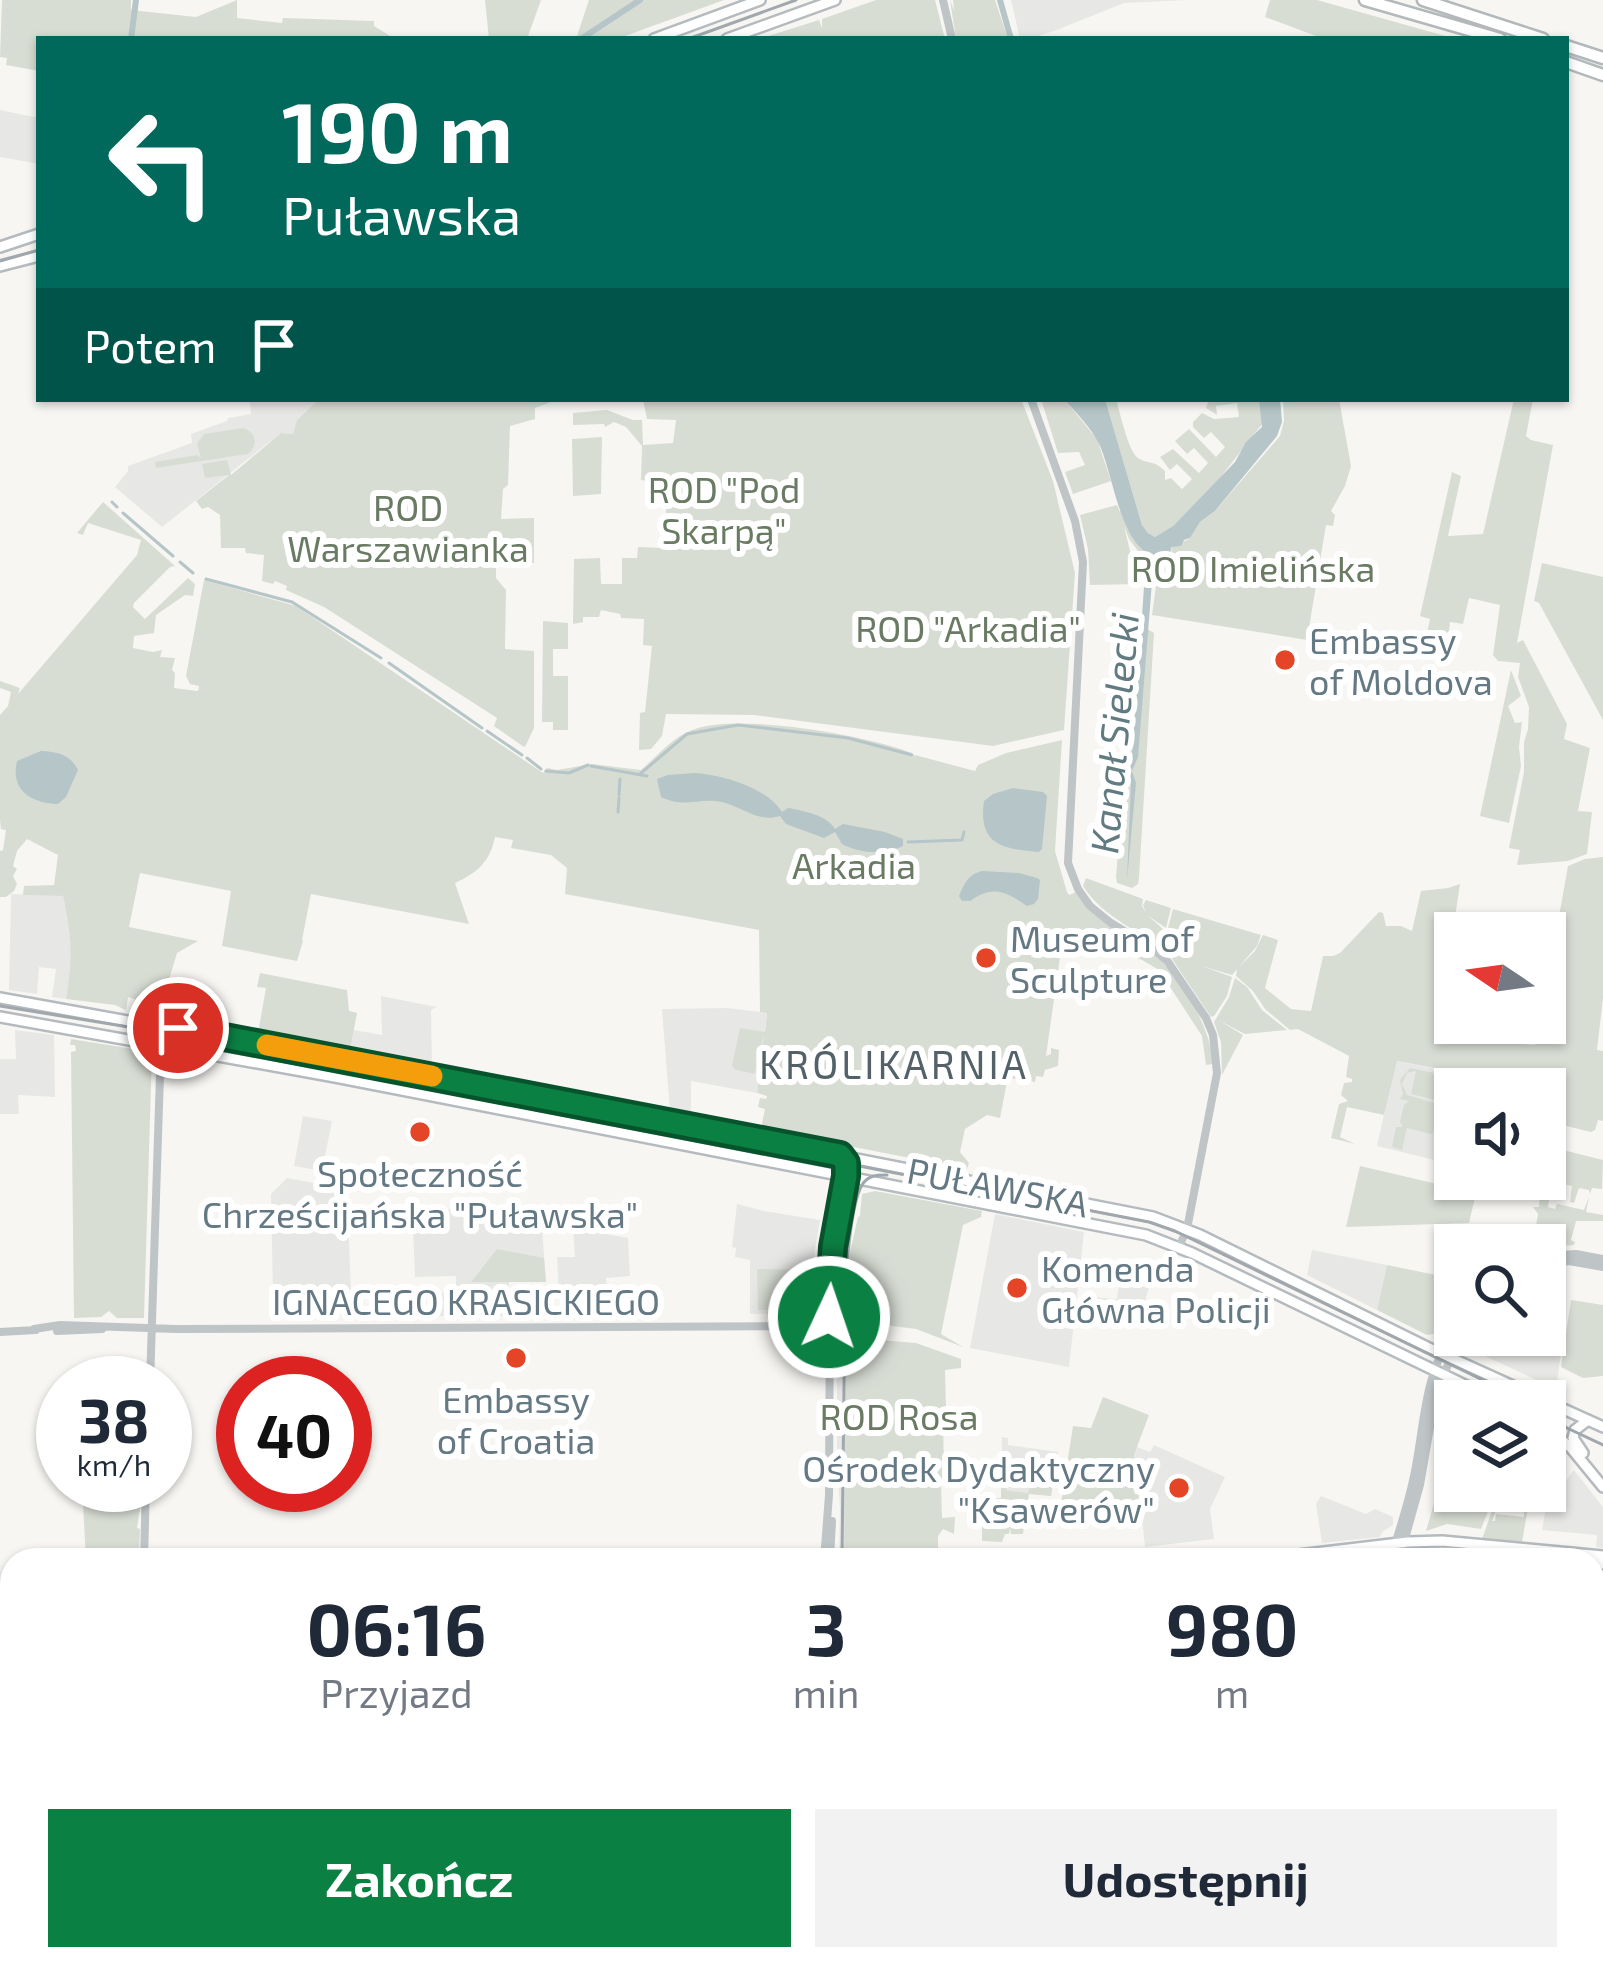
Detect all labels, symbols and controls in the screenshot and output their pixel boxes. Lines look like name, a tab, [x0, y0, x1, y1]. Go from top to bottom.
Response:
text: 190 m	[282, 79, 513, 180]
icon: left	[84, 84, 240, 240]
text: Puławska	[282, 181, 521, 246]
icon: arrive	[241, 312, 307, 378]
text: Potem	[84, 318, 217, 372]
park label: ROD "Pod Skarpą"	[648, 467, 800, 551]
park label: ROD Warszawianka	[287, 485, 529, 569]
park label: ROD Imielińska	[1131, 546, 1375, 589]
park label: ROD "Arkadia"	[855, 606, 1081, 649]
water label: Kanał Sielecki	[1079, 610, 1147, 856]
place label: Embassy of Moldova	[1309, 618, 1493, 702]
marker: Embassy of Moldova	[1272, 647, 1298, 673]
park label: Arkadia	[792, 843, 916, 886]
north arrow	[1434, 912, 1566, 1044]
map controls	[1434, 912, 1566, 1512]
place label: Museum of Sculpture	[1010, 916, 1195, 1000]
marker: Museum of Sculpture	[973, 945, 999, 971]
pin	[127, 977, 229, 1079]
icon: arrive	[145, 995, 211, 1061]
district label: KRÓLIKARNIA	[759, 1040, 1029, 1087]
button: sound	[1434, 1068, 1566, 1200]
marker: Społeczność Chrześcijańska "Puławska"	[407, 1119, 433, 1145]
street label: PUŁAWSKA	[904, 1147, 1093, 1225]
place label: Społeczność Chrześcijańska "Puławska"	[202, 1151, 638, 1235]
button: search	[1434, 1224, 1566, 1356]
place label: Komenda Główna Policji	[1041, 1246, 1271, 1330]
position arrow	[766, 1254, 892, 1380]
marker: Komenda Główna Policji	[1004, 1275, 1030, 1301]
street label: IGNACEGO KRASICKIEGO	[272, 1279, 660, 1322]
marker: Embassy of Croatia	[503, 1345, 529, 1371]
speed limit sign: 40	[216, 1356, 372, 1512]
place label: Embassy of Croatia	[437, 1377, 595, 1461]
button: layers	[1434, 1380, 1566, 1512]
text: 38	[78, 1383, 150, 1455]
park label: ROD Rosa	[820, 1394, 978, 1437]
text: km/h	[77, 1446, 151, 1482]
place label: Ośrodek Dydaktyczny "Ksawerów"	[802, 1446, 1155, 1530]
marker: Ośrodek Dydaktyczny "Ksawerów"	[1166, 1475, 1192, 1501]
text: 06:16	[306, 1584, 486, 1670]
text: 3	[806, 1584, 847, 1670]
text: 980	[1166, 1584, 1299, 1670]
text: Przyjazd	[320, 1669, 473, 1716]
text: min	[793, 1669, 859, 1716]
text: m	[1215, 1669, 1249, 1716]
button: Zakończ	[48, 1809, 791, 1947]
button: Udostępnij	[815, 1809, 1557, 1947]

